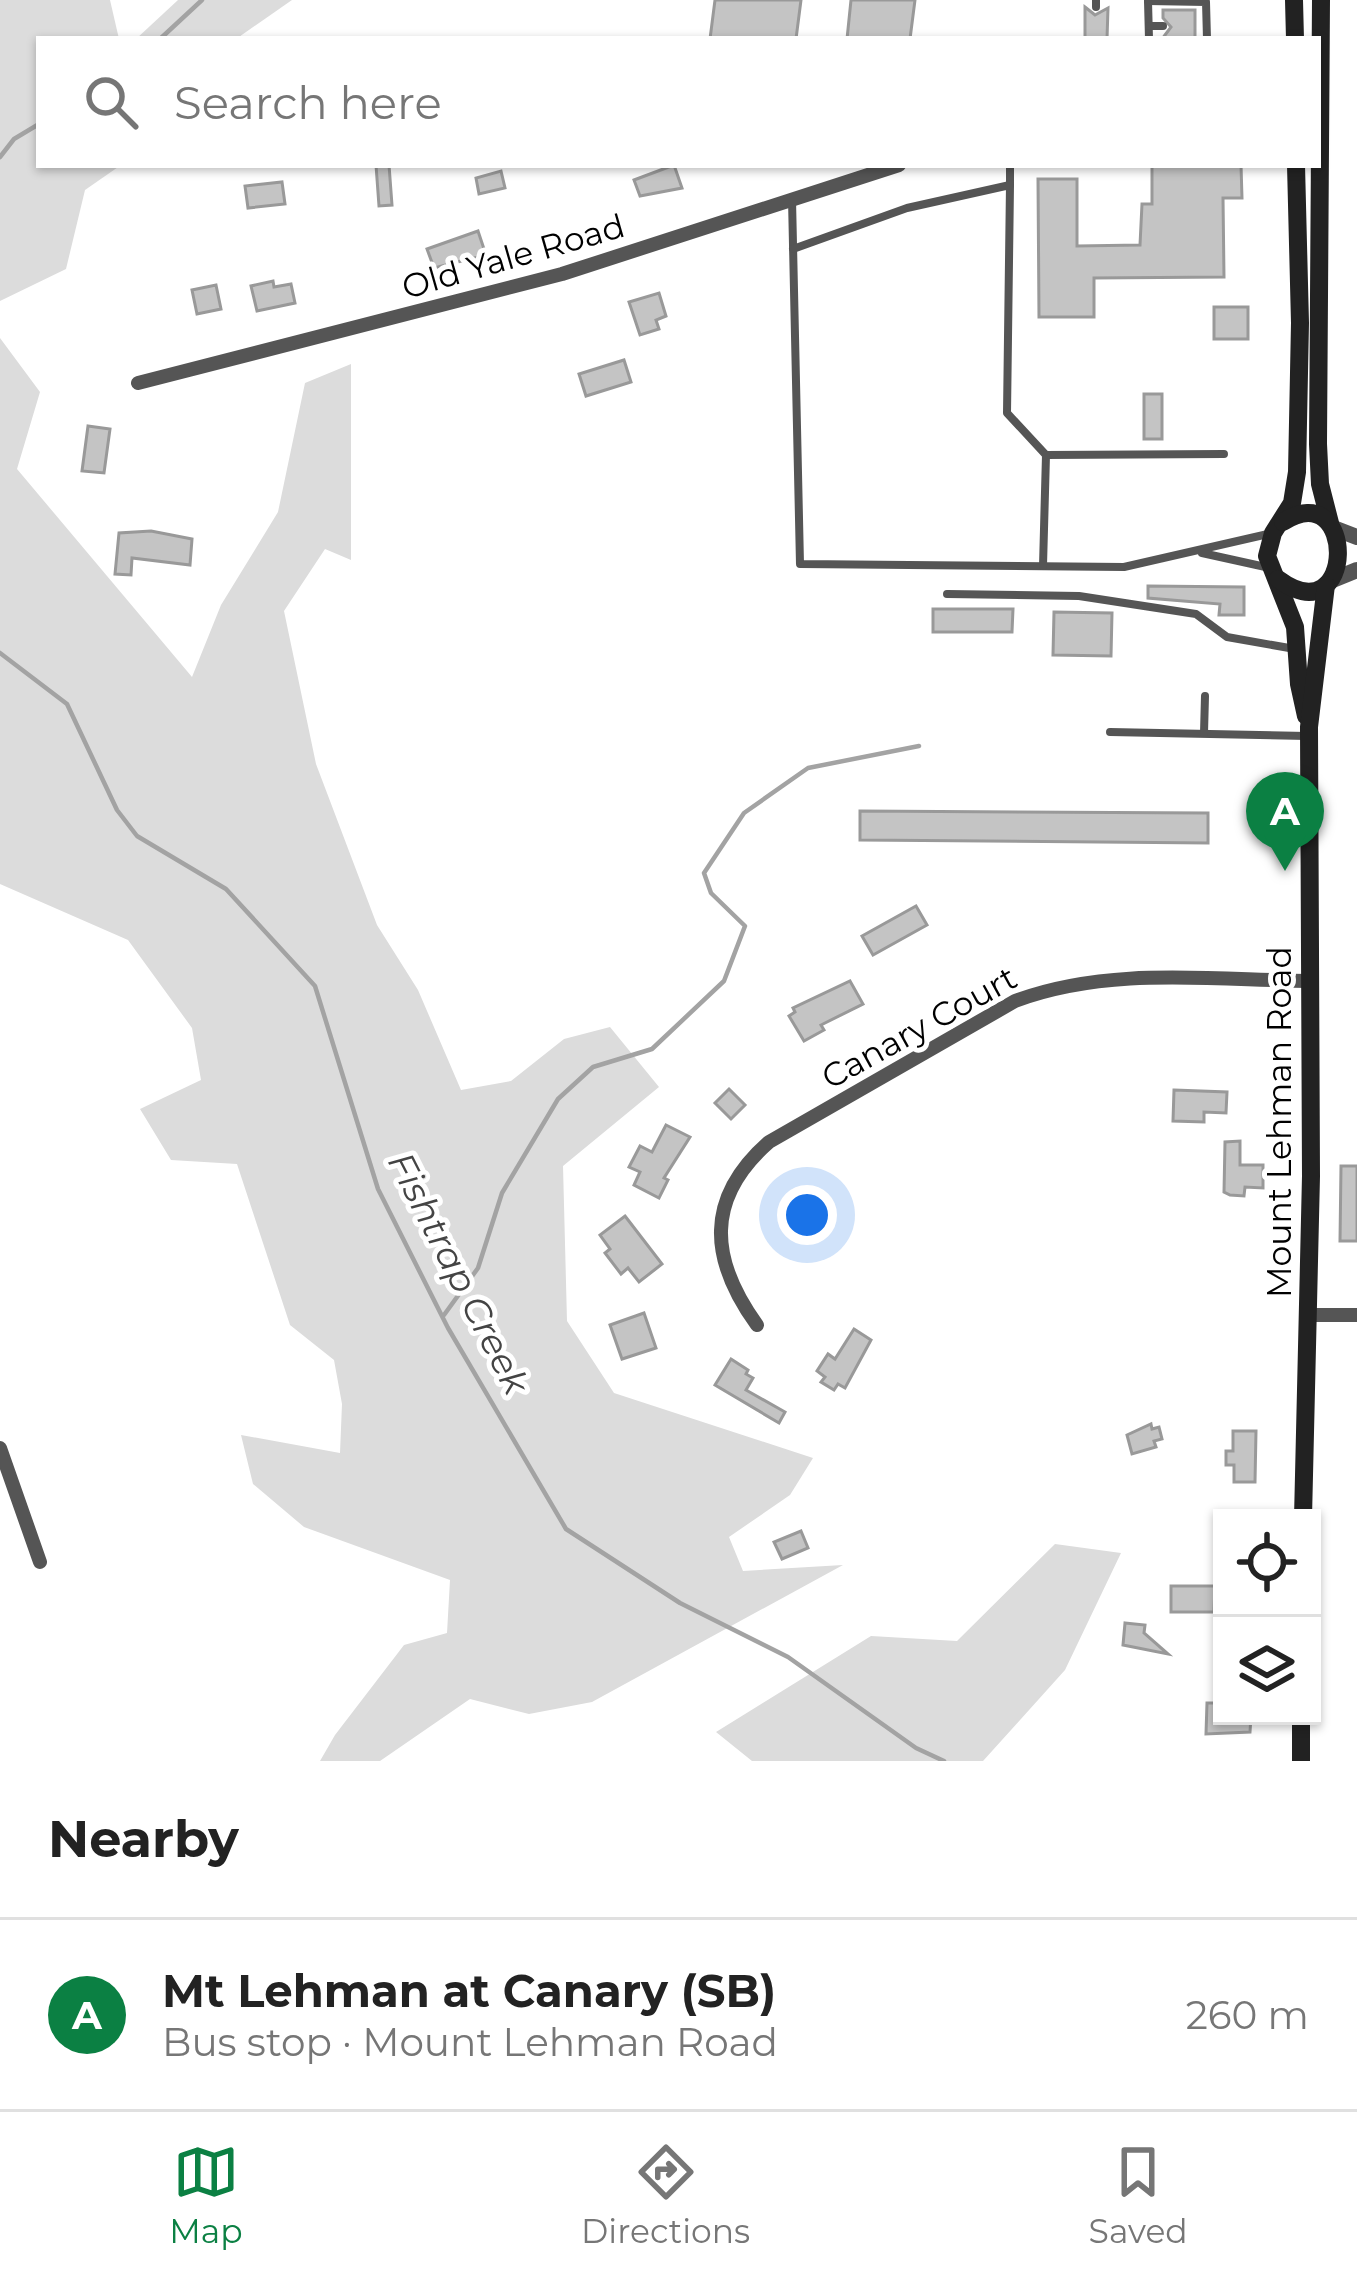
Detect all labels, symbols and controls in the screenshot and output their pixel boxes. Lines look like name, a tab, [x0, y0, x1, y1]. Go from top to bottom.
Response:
search box	[36, 36, 1321, 168]
icon: search	[78, 69, 144, 135]
text: Search here	[174, 75, 442, 130]
street label: Old Yale Road	[397, 205, 629, 307]
pin: A	[1246, 772, 1324, 871]
street label: Mount Lehman Road	[1259, 946, 1299, 1298]
street label: Canary Court	[815, 957, 1023, 1097]
water label: Fishtrap Creek	[379, 1145, 540, 1403]
your location	[777, 1185, 837, 1245]
map controls	[1213, 1509, 1321, 1725]
button: locate	[1213, 1509, 1321, 1617]
button: layers	[1213, 1617, 1321, 1725]
text: Nearby	[48, 1808, 239, 1870]
text: Mt Lehman at Canary (SB)	[162, 1963, 776, 2018]
text: A	[72, 1991, 102, 2039]
text: 260 m	[1186, 1991, 1309, 2039]
text: Bus stop · Mount Lehman Road	[162, 2018, 778, 2066]
tab: Map	[169, 2139, 243, 2251]
tab: Directions	[581, 2139, 750, 2251]
tab: Saved	[1089, 2139, 1188, 2251]

